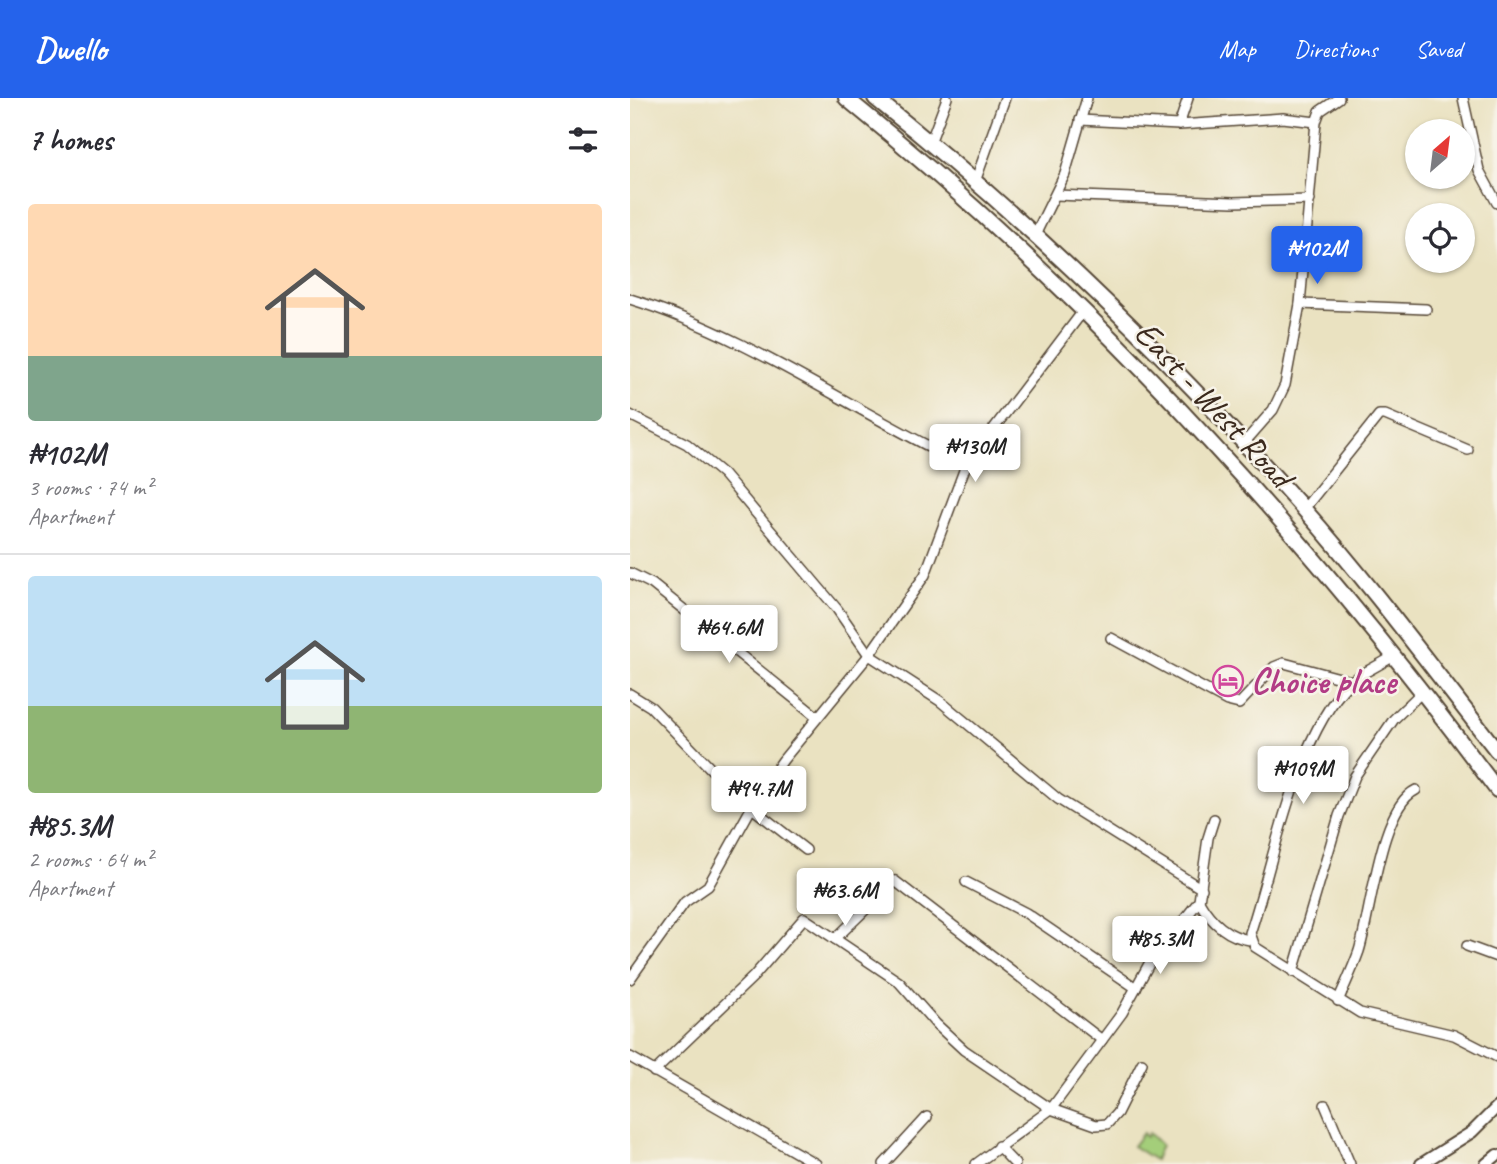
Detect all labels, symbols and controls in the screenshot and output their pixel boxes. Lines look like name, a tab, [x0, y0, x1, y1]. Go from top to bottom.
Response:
text: Dwello	[35, 28, 107, 70]
text: Map	[1219, 34, 1256, 64]
text: Directions	[1294, 34, 1377, 64]
text: Saved	[1415, 34, 1462, 64]
north arrow	[1405, 119, 1475, 189]
map controls	[1405, 119, 1475, 273]
text: 7 homes	[28, 121, 113, 159]
icon: filters	[564, 121, 602, 159]
button: locate	[1405, 203, 1475, 273]
pin: ₦102M	[1268, 226, 1366, 286]
text: ₦102M	[1287, 234, 1347, 263]
icon: home	[252, 250, 378, 376]
street label: East - West Road	[1125, 311, 1306, 501]
pin: ₦130M	[926, 424, 1024, 484]
text: ₦130M	[945, 432, 1005, 461]
text: ₦102M	[28, 435, 105, 473]
text: 3 rooms · 74 m²	[28, 473, 152, 502]
text: Apartment	[28, 502, 113, 531]
pin: ₦64.6M	[672, 606, 786, 665]
text: ₦64.6M	[697, 613, 761, 642]
icon: home	[252, 622, 378, 748]
place label: Choice place	[1251, 659, 1398, 704]
hotel icon: Choice place	[1211, 664, 1245, 698]
pin: ₦109M	[1254, 746, 1352, 806]
text: ₦109M	[1274, 754, 1332, 783]
pin: ₦94.7M	[702, 766, 816, 826]
text: ₦94.7M	[727, 774, 791, 803]
text: ₦85.3M	[28, 807, 111, 845]
text: 2 rooms · 64 m²	[28, 845, 152, 874]
pin: ₦63.6M	[788, 868, 902, 928]
text: Apartment	[28, 874, 113, 903]
text: ₦63.6M	[813, 876, 877, 905]
pin: ₦85.3M	[1103, 916, 1217, 976]
text: ₦85.3M	[1128, 924, 1192, 953]

